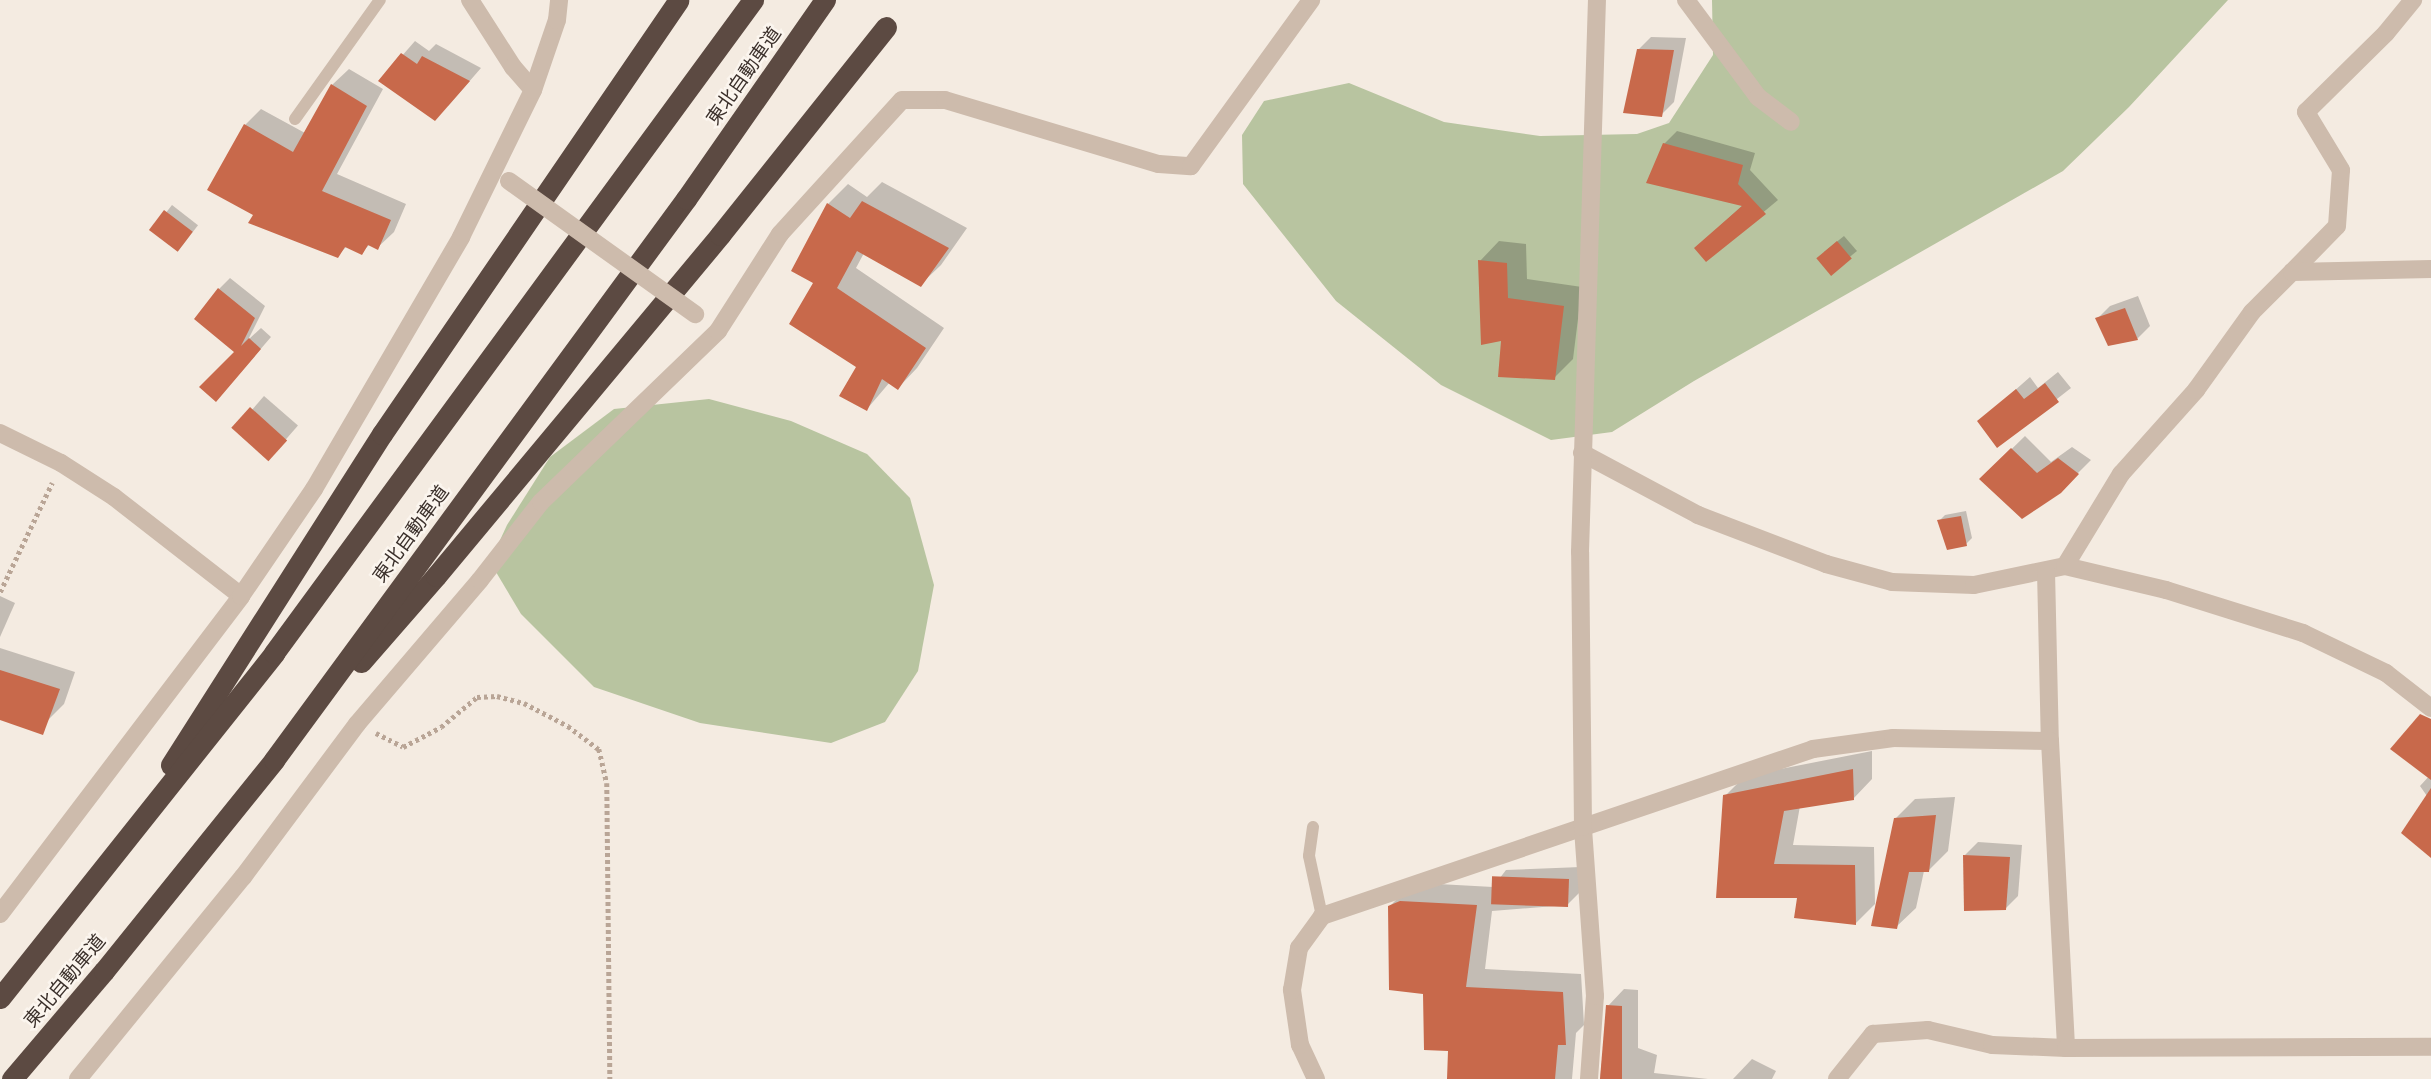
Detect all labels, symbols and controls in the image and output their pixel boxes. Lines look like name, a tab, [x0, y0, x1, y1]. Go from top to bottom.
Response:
street label: 東北自動車道	[702, 23, 786, 129]
street label: 東北自動車道	[368, 481, 454, 587]
street label: 東北自動車道	[20, 930, 110, 1032]

